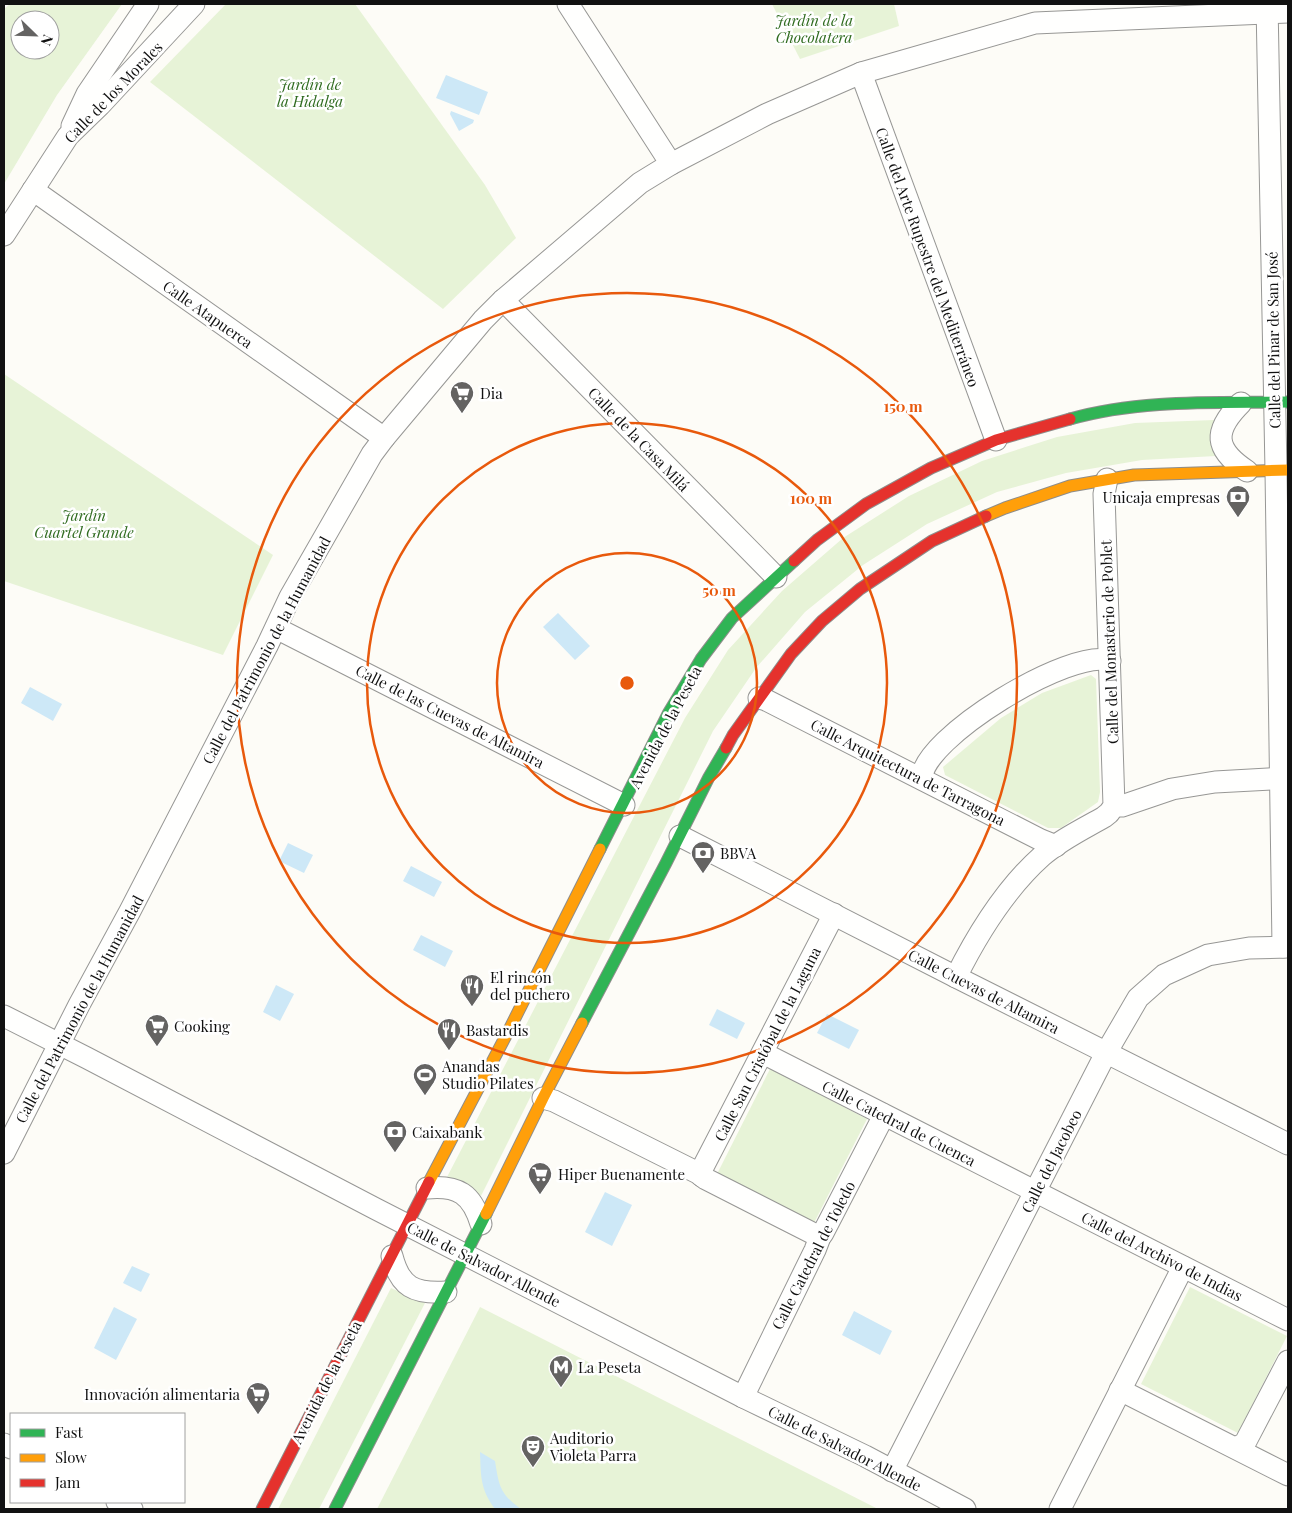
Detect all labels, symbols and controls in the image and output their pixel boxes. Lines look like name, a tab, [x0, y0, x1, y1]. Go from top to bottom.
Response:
north arrow	[10, 10, 60, 60]
park label: Jardín de la Chocolatera	[775, 10, 853, 47]
text: N	[37, 32, 58, 49]
street label: Calle de los Morales	[59, 37, 167, 147]
park label: Jardín de la Hidalga	[277, 74, 343, 111]
street label: Calle del Arte Rupestre del Mediterráneo	[872, 124, 984, 390]
street label: Calle del Pinar de San José	[1261, 251, 1285, 429]
street label: Calle Atapuerca	[159, 276, 257, 353]
supermarket icon: Dia	[449, 380, 475, 414]
place label: Dia	[480, 383, 503, 403]
street label: Calle de la Casa Milá	[584, 383, 694, 496]
text: 150 m	[883, 396, 923, 416]
bank icon: Unicaja empresas	[1225, 484, 1251, 518]
place label: Unicaja empresas	[1102, 487, 1220, 507]
text: 100 m	[790, 488, 833, 508]
park label: Jardín Cuartel Grande	[34, 505, 134, 542]
street label: Calle del Patrimonio de la Humanidad	[197, 532, 335, 767]
street label: Calle del Monasterio de Poblet	[1095, 539, 1123, 744]
text: 50 m	[702, 580, 736, 600]
street label: Calle de las Cuevas de Altamira	[352, 660, 548, 773]
street label: Avenida de la Peseta	[624, 662, 706, 792]
centre of rings	[618, 674, 636, 692]
street label: Calle Arquitectura de Tarragona	[807, 714, 1009, 830]
bank icon: BBVA	[690, 840, 716, 874]
place label: BBVA	[720, 843, 757, 863]
street label: Calle del Patrimonio de la Humanidad	[10, 891, 148, 1126]
street label: Calle San Cristóbal de la Laguna	[709, 943, 825, 1145]
street label: Calle Cuevas de Altamira	[905, 944, 1063, 1038]
place label: El rincón del puchero	[490, 967, 570, 1004]
restaurant icon: El rincón del puchero	[459, 973, 485, 1007]
supermarket icon: Cooking	[144, 1013, 170, 1047]
place label: Cooking	[174, 1016, 230, 1036]
restaurant icon: Bastardis	[436, 1017, 462, 1051]
place label: Bastardis	[466, 1020, 529, 1040]
place label: Anandas Studio Pilates	[441, 1056, 534, 1093]
sports icon: Anandas Studio Pilates	[412, 1062, 438, 1096]
street label: Calle Catedral de Cuenca	[819, 1076, 980, 1171]
street label: Calle del Jacobeo	[1016, 1106, 1086, 1216]
bank icon: Caixabank	[382, 1119, 408, 1153]
place label: Caixabank	[412, 1122, 483, 1142]
supermarket icon: Hiper Buenamente	[527, 1161, 553, 1195]
place label: Hiper Buenamente	[558, 1164, 685, 1184]
street label: Calle Catedral de Toledo	[767, 1177, 859, 1333]
street label: Calle del Archivo de Indias	[1078, 1207, 1246, 1305]
street label: Calle de Salvador Allende	[404, 1217, 564, 1311]
street label: Avenida de la Peseta	[286, 1317, 366, 1448]
metro station icon: La Peseta	[548, 1354, 574, 1388]
place label: La Peseta	[578, 1357, 642, 1377]
supermarket icon: Innovación alimentaria	[245, 1381, 271, 1415]
place label: Innovación alimentaria	[84, 1384, 241, 1404]
street label: Calle de Salvador Allende	[765, 1401, 925, 1495]
legend	[10, 1413, 185, 1503]
text: Fast	[55, 1422, 84, 1442]
place label: Auditorio Violeta Parra	[549, 1428, 637, 1465]
theatre icon: Auditorio Violeta Parra	[520, 1434, 546, 1468]
text: Slow	[55, 1447, 87, 1467]
text: Jam	[54, 1472, 81, 1492]

